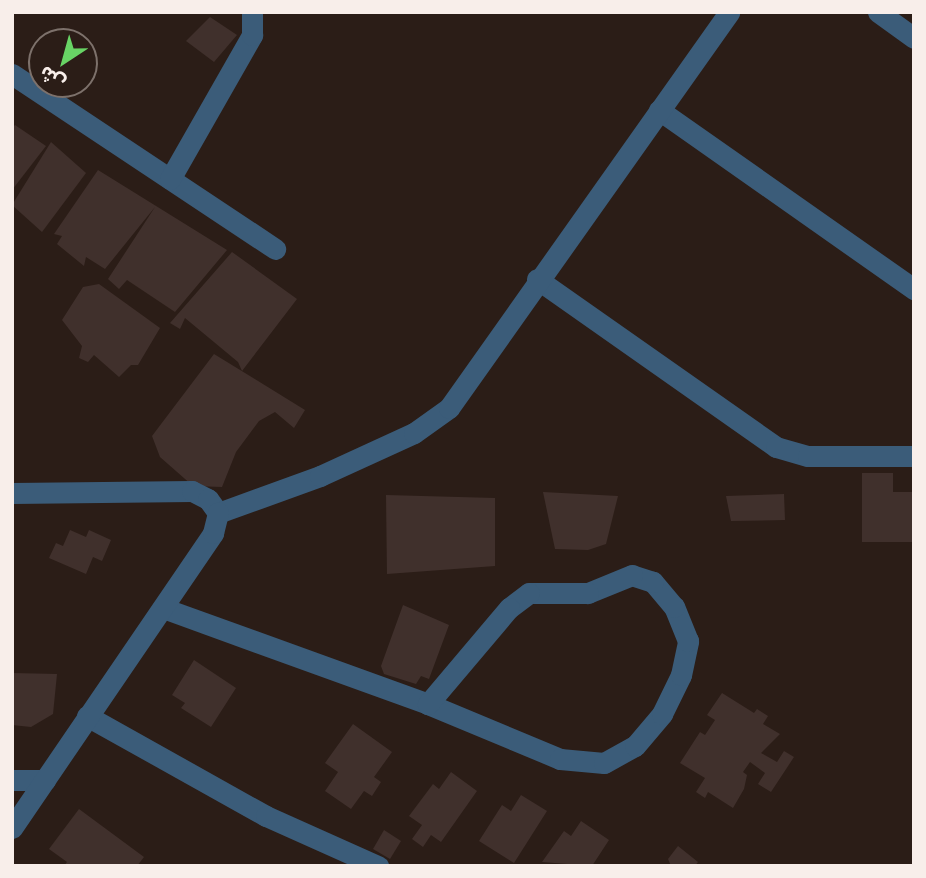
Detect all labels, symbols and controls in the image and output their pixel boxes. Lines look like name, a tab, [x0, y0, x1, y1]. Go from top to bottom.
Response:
north arrow	[28, 28, 98, 98]
text: ش	[34, 60, 70, 97]

